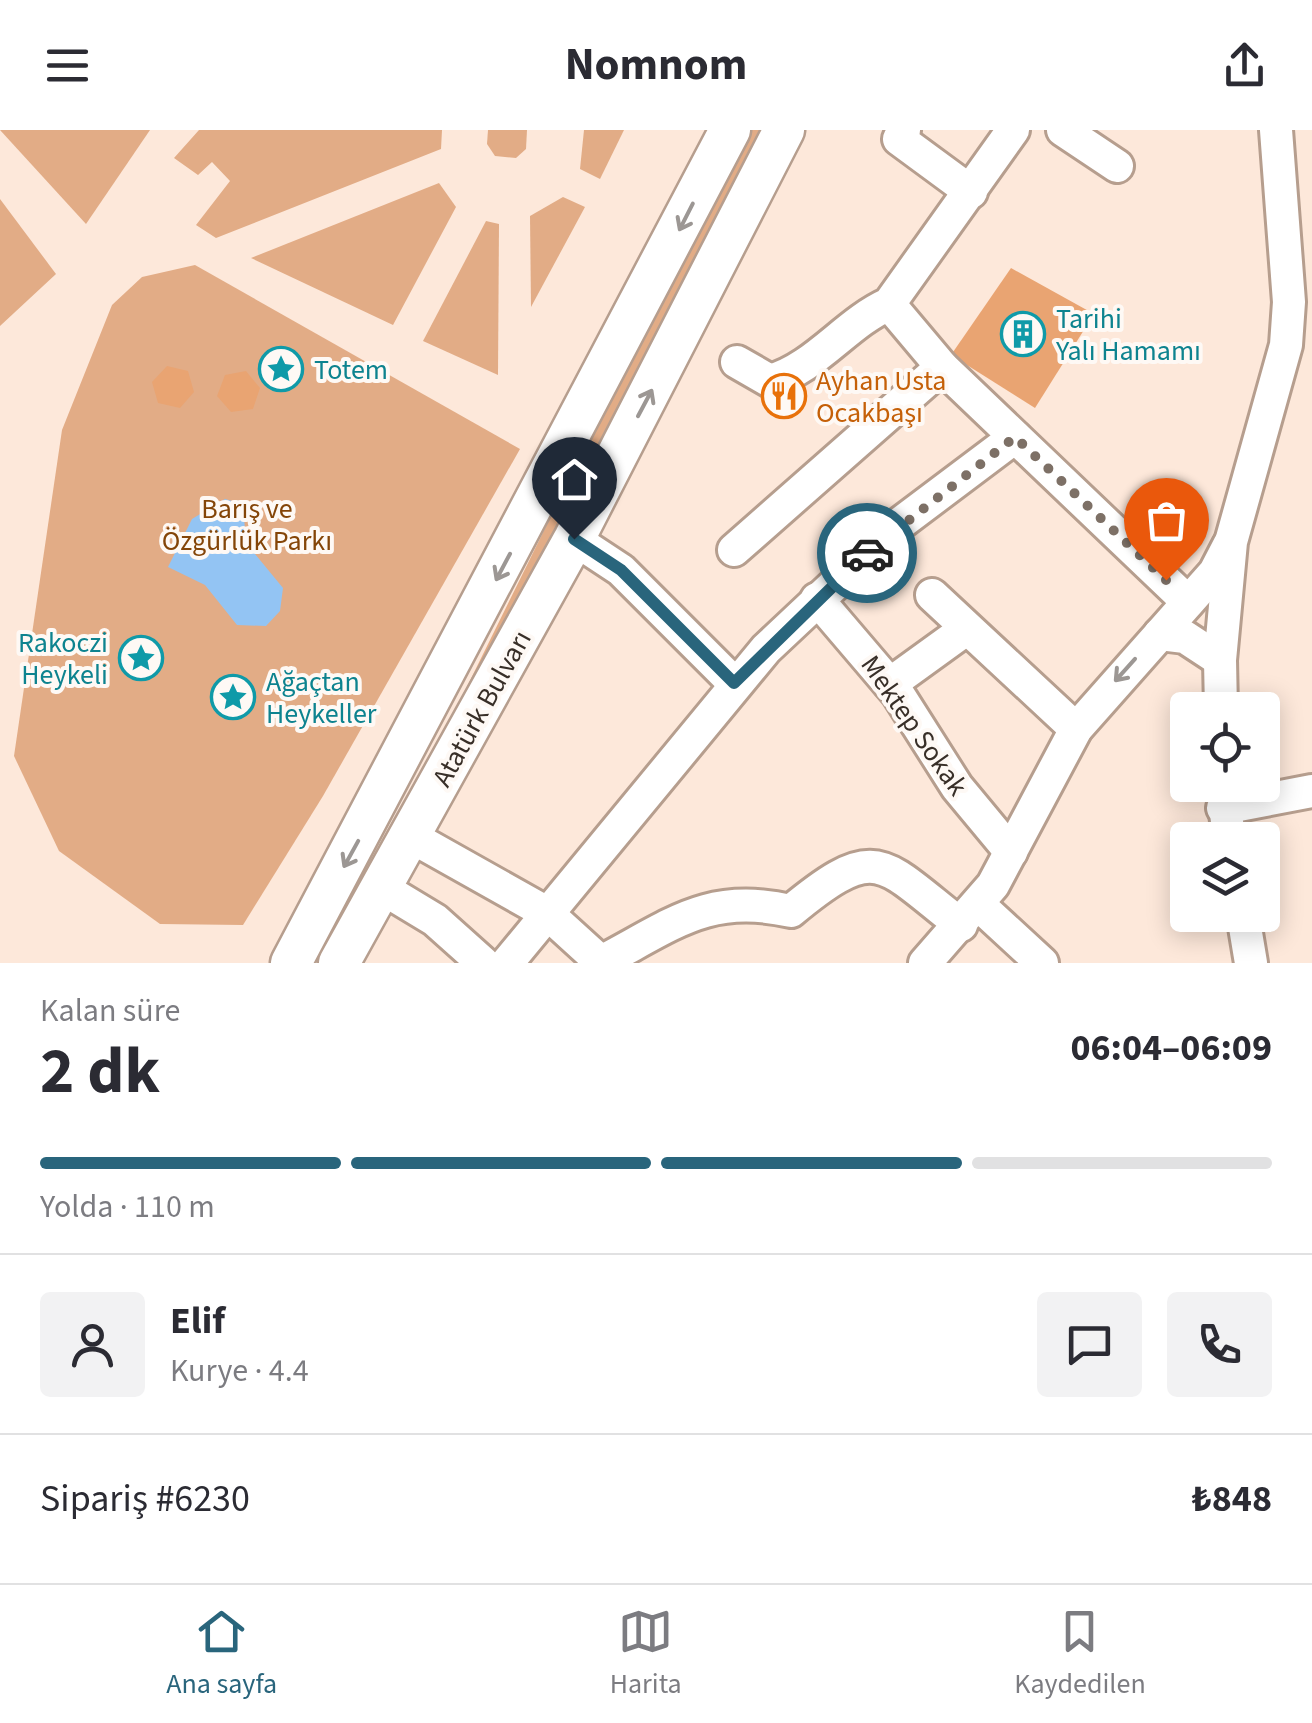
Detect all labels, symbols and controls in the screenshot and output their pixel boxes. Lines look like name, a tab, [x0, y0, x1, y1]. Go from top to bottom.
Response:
text: Nomnom	[565, 33, 747, 97]
icon: menu	[40, 38, 95, 93]
icon: share	[1217, 38, 1272, 93]
one-way arrow	[676, 202, 695, 231]
place label: Tarihi Yalı Hamamı	[1055, 299, 1201, 371]
building icon: Tarihi Yalı Hamamı	[1000, 311, 1046, 357]
place icon: Totem	[258, 346, 304, 392]
place label: Totem	[314, 350, 388, 390]
place label: Ayhan Usta Ocakbaşı	[816, 361, 946, 433]
restaurant icon: Ayhan Usta Ocakbaşı	[761, 373, 807, 419]
one-way arrow	[636, 388, 656, 418]
pin	[532, 437, 617, 540]
icon: home	[547, 452, 602, 507]
pin	[1124, 478, 1209, 581]
park label: Barış ve Özgürlük Parkı	[162, 489, 332, 561]
icon: bag	[1139, 493, 1194, 548]
courier	[817, 503, 917, 603]
icon: car	[840, 526, 895, 581]
one-way arrow	[493, 551, 512, 581]
place label: Rakoczi Heykeli	[18, 623, 108, 695]
street label: Atatürk Bulvarı	[422, 623, 541, 794]
place icon: Rakoczi Heykeli	[118, 635, 164, 681]
street label: Mektep Sokak	[851, 647, 977, 804]
one-way arrow	[1114, 657, 1137, 682]
place label: Ağaçtan Heykeller	[266, 662, 377, 734]
place icon: Ağaçtan Heykeller	[210, 674, 256, 720]
map controls	[1170, 692, 1280, 932]
button: locate	[1170, 692, 1280, 802]
button: layers	[1170, 822, 1280, 932]
one-way arrow	[340, 839, 360, 868]
text: Kalan süre	[40, 988, 180, 1034]
text: 06:04–06:09	[1070, 1021, 1272, 1075]
text: 2 dk	[40, 1025, 160, 1118]
text: Yolda · 110 m	[40, 1184, 215, 1230]
button: person	[40, 1292, 145, 1397]
button: chat	[1037, 1292, 1142, 1397]
button: phone	[1167, 1292, 1272, 1397]
text: Elif	[170, 1294, 225, 1348]
text: Kurye · 4.4	[170, 1348, 309, 1394]
text: Sipariş #6230	[40, 1472, 250, 1526]
text: ₺848	[1192, 1472, 1272, 1526]
tab: Ana sayfa	[166, 1604, 277, 1704]
tab: Harita	[610, 1604, 682, 1704]
tab: Kaydedilen	[1014, 1604, 1146, 1704]

